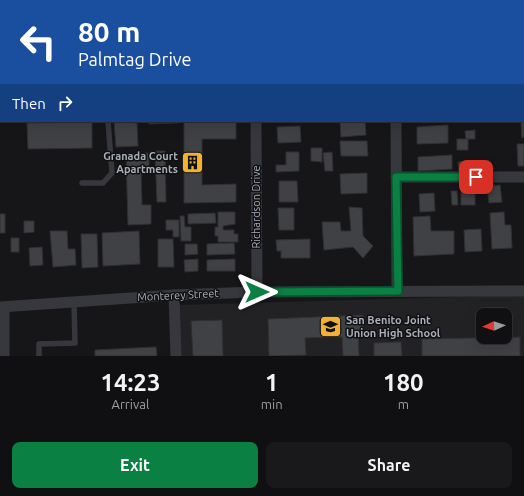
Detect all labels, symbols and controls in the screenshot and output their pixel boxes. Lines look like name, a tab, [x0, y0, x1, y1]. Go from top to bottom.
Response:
icon: left	[12, 16, 64, 68]
text: 80 m	[78, 16, 140, 47]
text: Palmtag Drive	[78, 49, 191, 69]
icon: right	[54, 92, 76, 114]
text: Then	[12, 95, 46, 112]
building icon: Granada Court Apartments	[180, 149, 206, 175]
place label: Granada Court Apartments	[103, 150, 178, 175]
pin	[459, 160, 493, 194]
street label: Richardson Drive	[250, 165, 262, 249]
icon: arrive	[465, 166, 487, 188]
position arrow	[236, 271, 278, 313]
street label: Monterey Street	[137, 287, 220, 303]
north arrow	[476, 308, 512, 344]
map controls	[476, 308, 512, 344]
school or university icon: San Benito Joint Union High School	[317, 313, 343, 339]
place label: San Benito Joint Union High School	[346, 314, 441, 339]
text: 14:23	[100, 369, 160, 396]
text: 1	[265, 369, 278, 396]
text: 180	[383, 369, 424, 396]
text: Arrival	[111, 397, 149, 411]
text: min	[261, 397, 283, 411]
text: m	[398, 397, 409, 411]
button: Exit	[12, 442, 258, 488]
button: Share	[266, 442, 512, 488]

